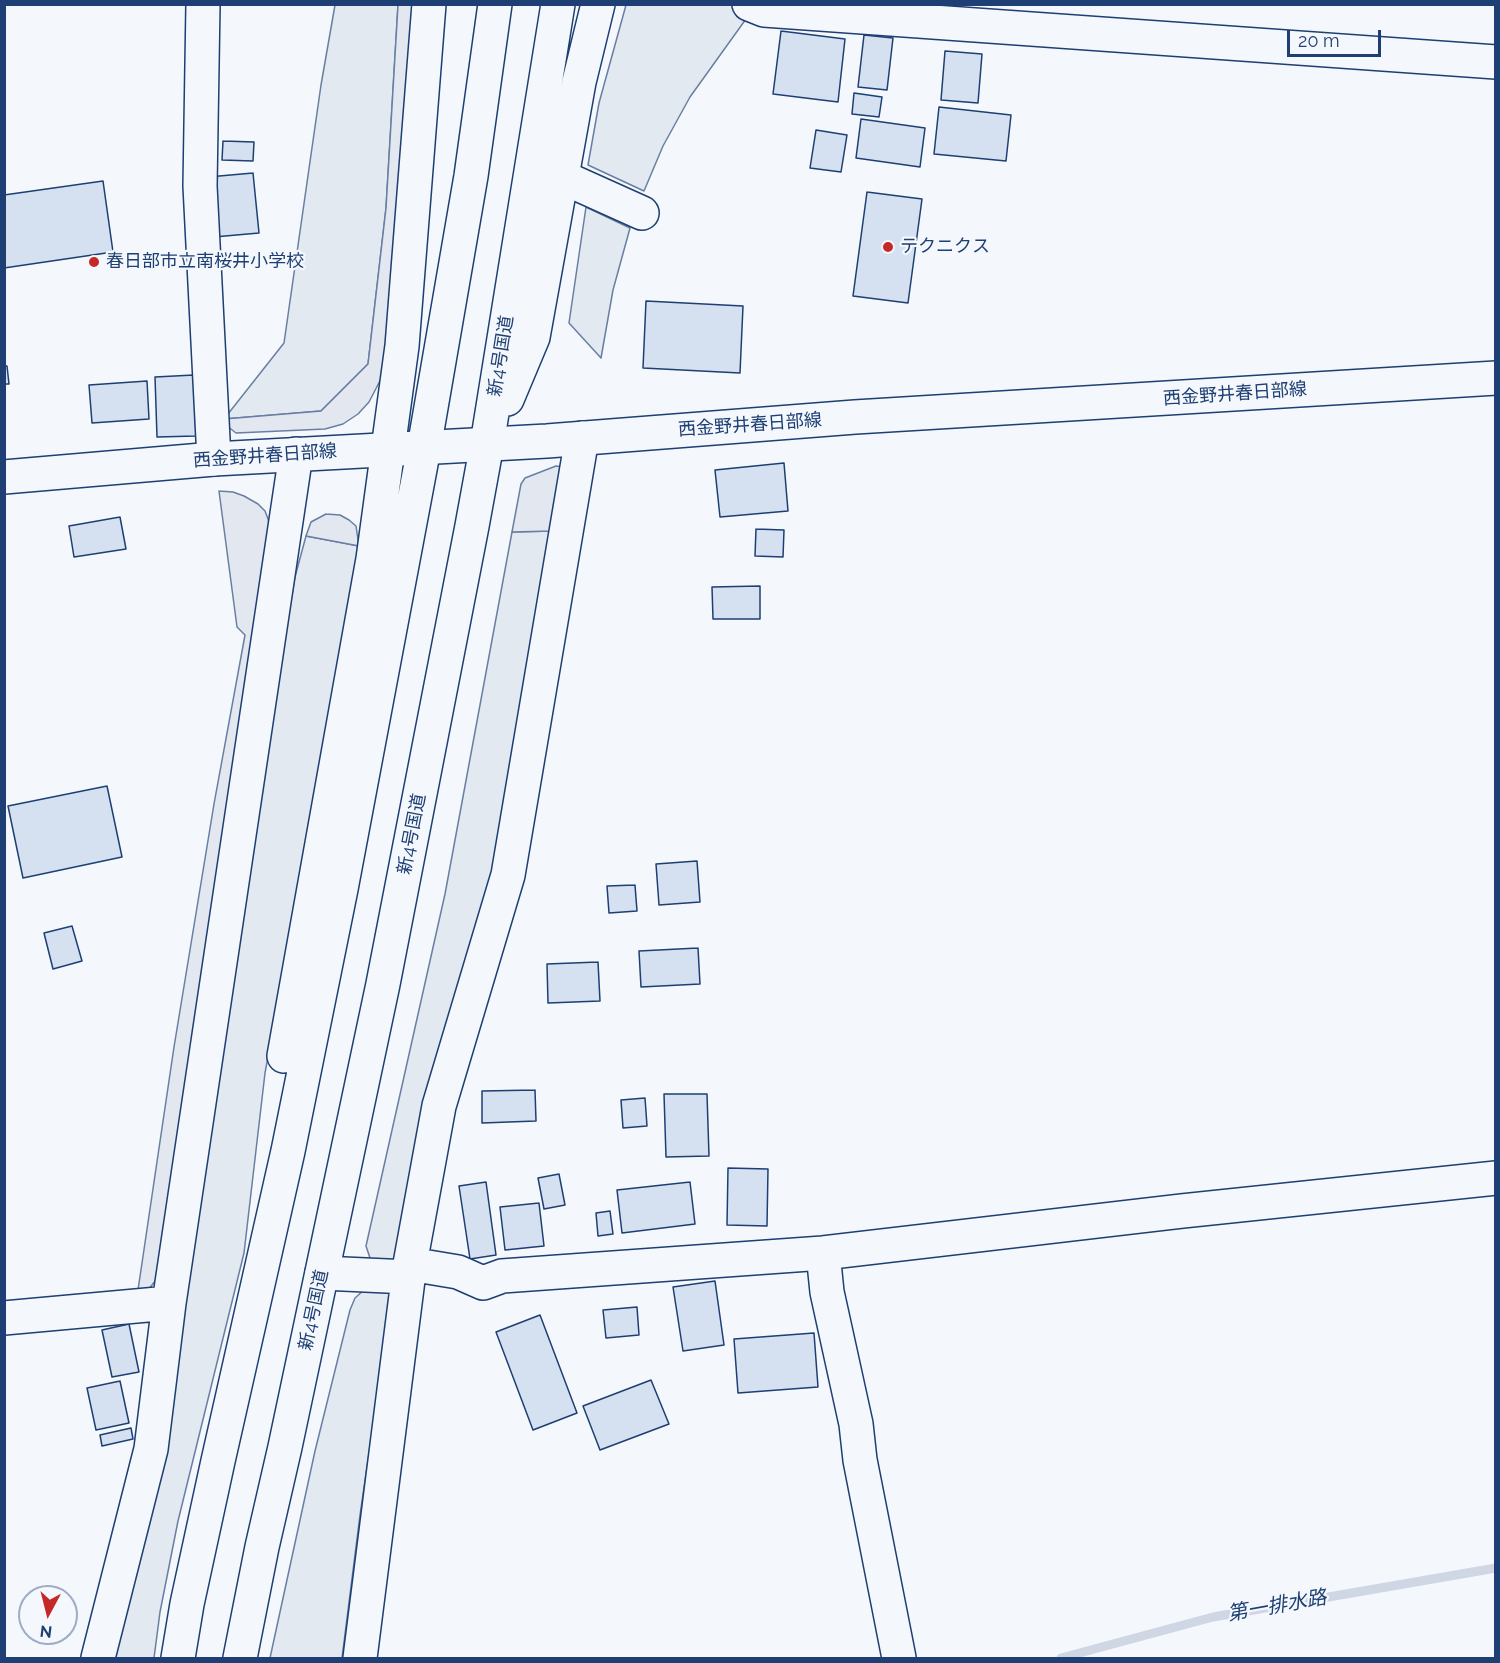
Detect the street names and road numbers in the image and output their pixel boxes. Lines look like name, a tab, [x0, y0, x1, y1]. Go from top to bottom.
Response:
street label: 新4号国道	[484, 314, 518, 398]
street label: 西金野井春日部線	[1162, 378, 1308, 410]
street label: 西金野井春日部線	[677, 409, 823, 441]
street label: 西金野井春日部線	[192, 440, 338, 472]
street label: 新4号国道	[394, 792, 430, 876]
street label: 新4号国道	[295, 1268, 333, 1352]

